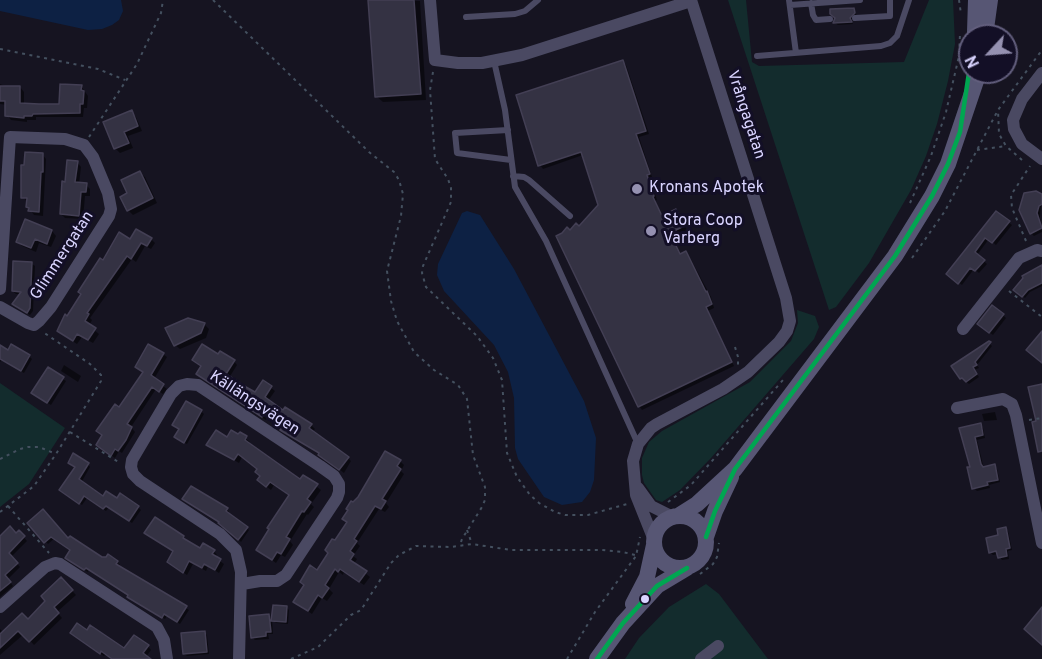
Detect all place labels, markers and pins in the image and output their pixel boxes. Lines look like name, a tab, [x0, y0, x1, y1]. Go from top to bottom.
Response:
place label: Kronans Apotek	[649, 179, 764, 199]
marker: Kronans Apotek	[630, 182, 644, 196]
place label: Stora Coop Varberg	[663, 212, 743, 250]
marker: Stora Coop Varberg	[644, 224, 658, 238]
unlabelled marker	[639, 593, 651, 605]

